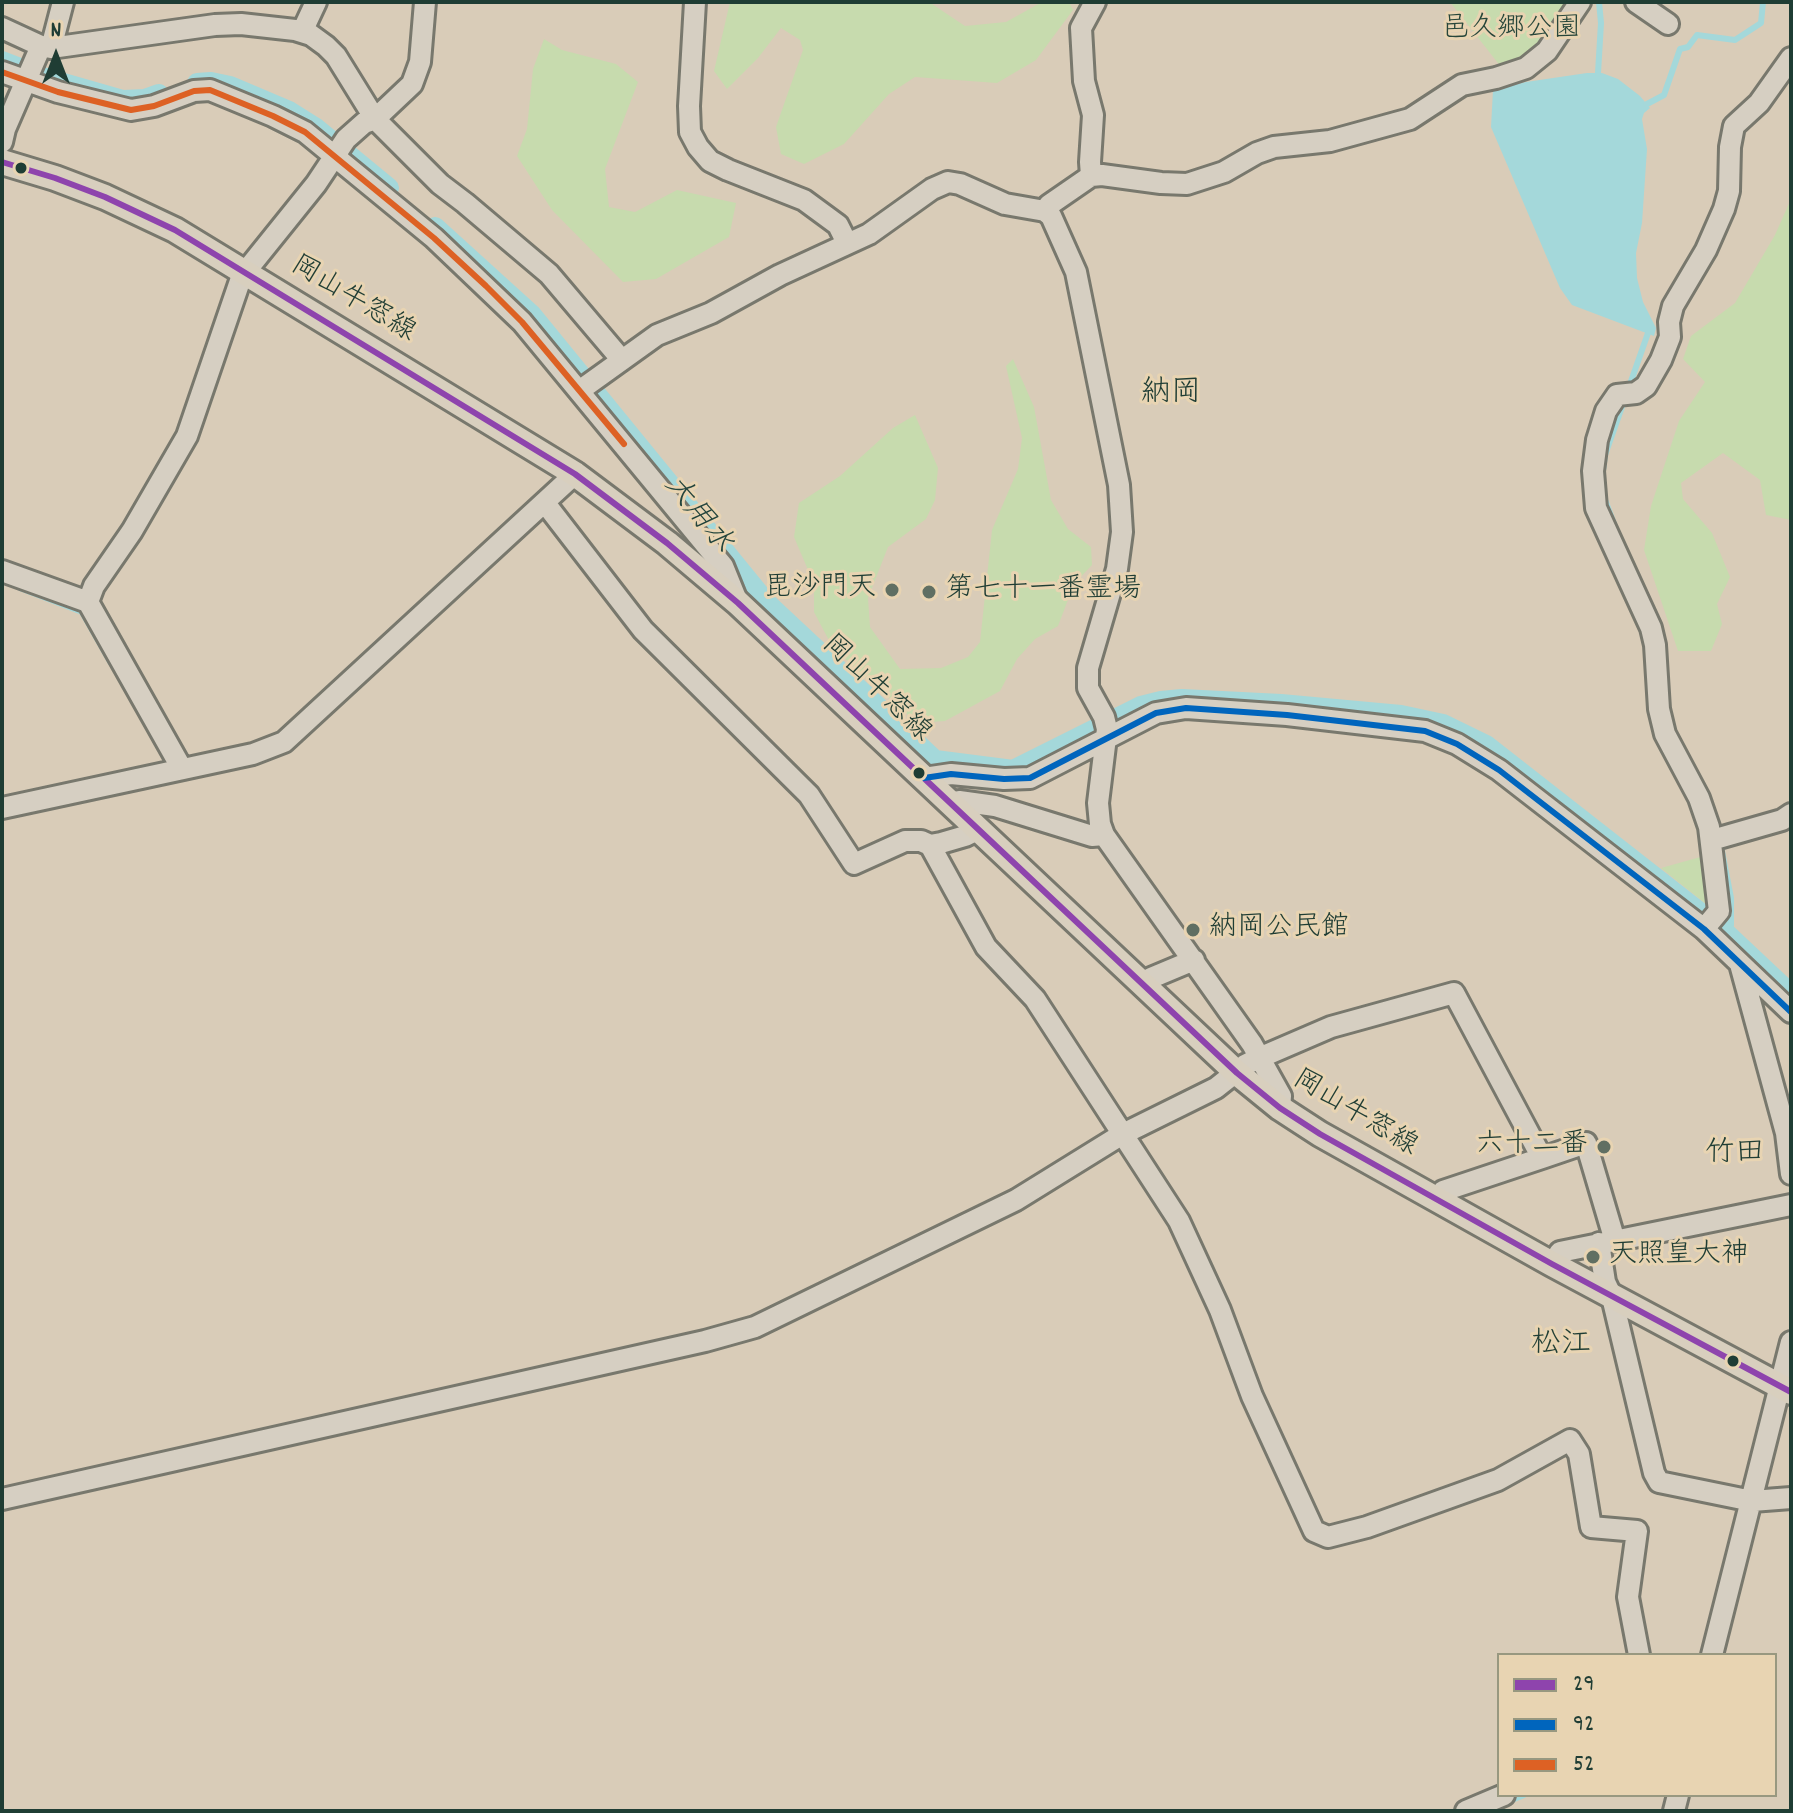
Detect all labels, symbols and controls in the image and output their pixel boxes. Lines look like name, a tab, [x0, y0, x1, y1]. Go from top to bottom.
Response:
park label: 邑久郷公園	[1441, 14, 1581, 48]
north arrow	[16, 16, 96, 96]
text: N	[51, 16, 61, 47]
unlabelled marker	[13, 160, 29, 176]
street label: 岡山牛窓線	[283, 251, 421, 351]
district label: 納岡	[1141, 378, 1201, 414]
water label: 大用水	[654, 470, 738, 562]
place label: 毘沙門天	[764, 573, 876, 607]
place label: 第七十一番霊場	[945, 575, 1141, 609]
marker: 毘沙門天	[883, 581, 901, 599]
marker: 第七十一番霊場	[920, 583, 938, 601]
street label: 岡山牛窓線	[813, 629, 937, 751]
unlabelled marker	[911, 765, 927, 781]
place label: 納岡公民館	[1209, 913, 1349, 947]
marker: 納岡公民館	[1184, 921, 1202, 939]
street label: 岡山牛窓線	[1285, 1065, 1423, 1165]
place label: 六十二番	[1476, 1130, 1588, 1164]
marker: 六十二番	[1595, 1138, 1613, 1156]
district label: 竹田	[1705, 1138, 1765, 1174]
place label: 天照皇大神	[1609, 1240, 1749, 1274]
marker: 天照皇大神	[1584, 1248, 1602, 1266]
district label: 松江	[1531, 1329, 1591, 1365]
unlabelled marker	[1725, 1353, 1741, 1369]
legend	[1497, 1653, 1777, 1797]
text: 29	[1573, 1668, 1594, 1702]
text: 92	[1573, 1708, 1594, 1742]
text: 52	[1573, 1748, 1595, 1782]

